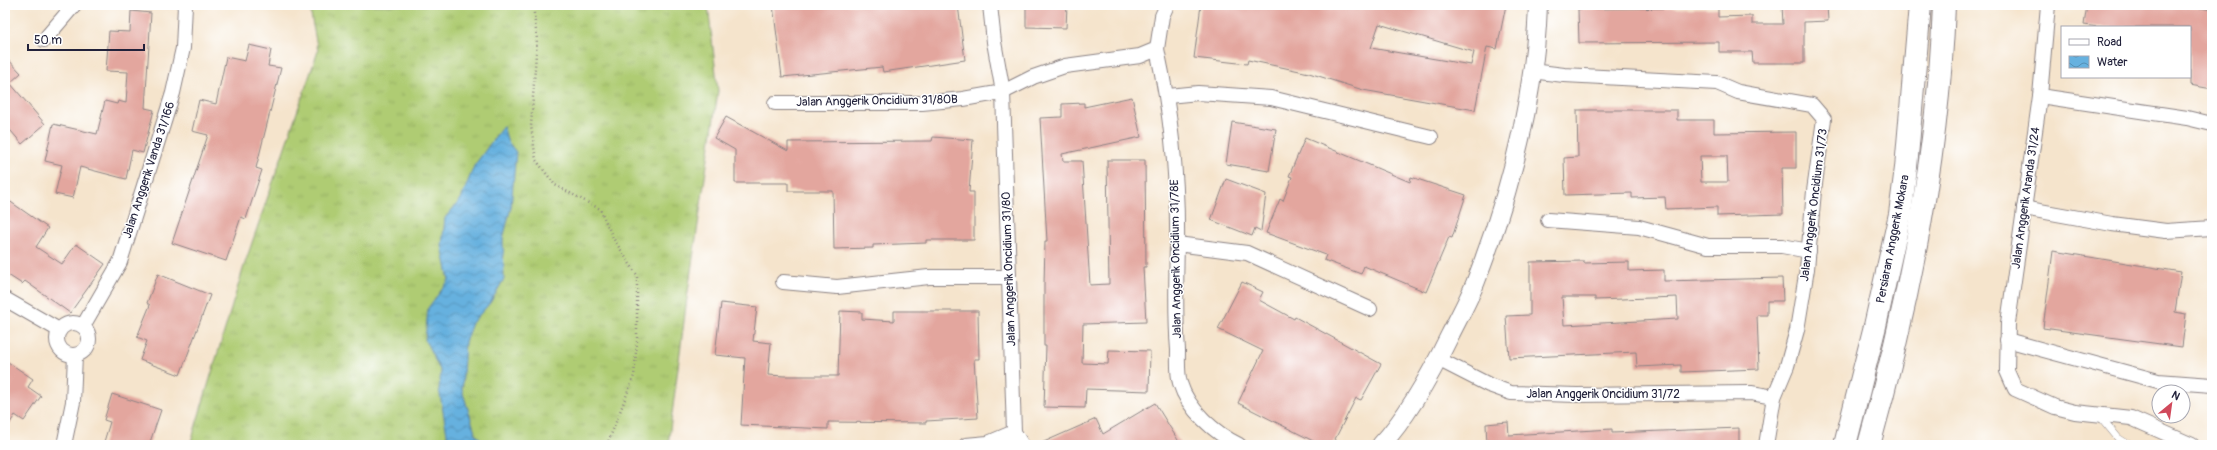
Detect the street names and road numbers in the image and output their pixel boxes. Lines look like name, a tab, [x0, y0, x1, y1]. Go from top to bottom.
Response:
street label: Jalan Anggerik Oncidium 31/80B	[796, 92, 958, 110]
street label: Jalan Anggerik Vanda 31/166	[120, 100, 178, 240]
street label: Jalan Anggerik Aranda 31/24	[2009, 126, 2043, 270]
street label: Jalan Anggerik Oncidium 31/73	[1797, 127, 1831, 282]
street label: Persiaran Anggerik Mokara	[1873, 173, 1913, 305]
street label: Jalan Anggerik Oncidium 31/78E	[1167, 179, 1185, 339]
street label: Jalan Anggerik Oncidium 31/80	[999, 191, 1019, 347]
street label: Jalan Anggerik Oncidium 31/72	[1526, 387, 1680, 402]

